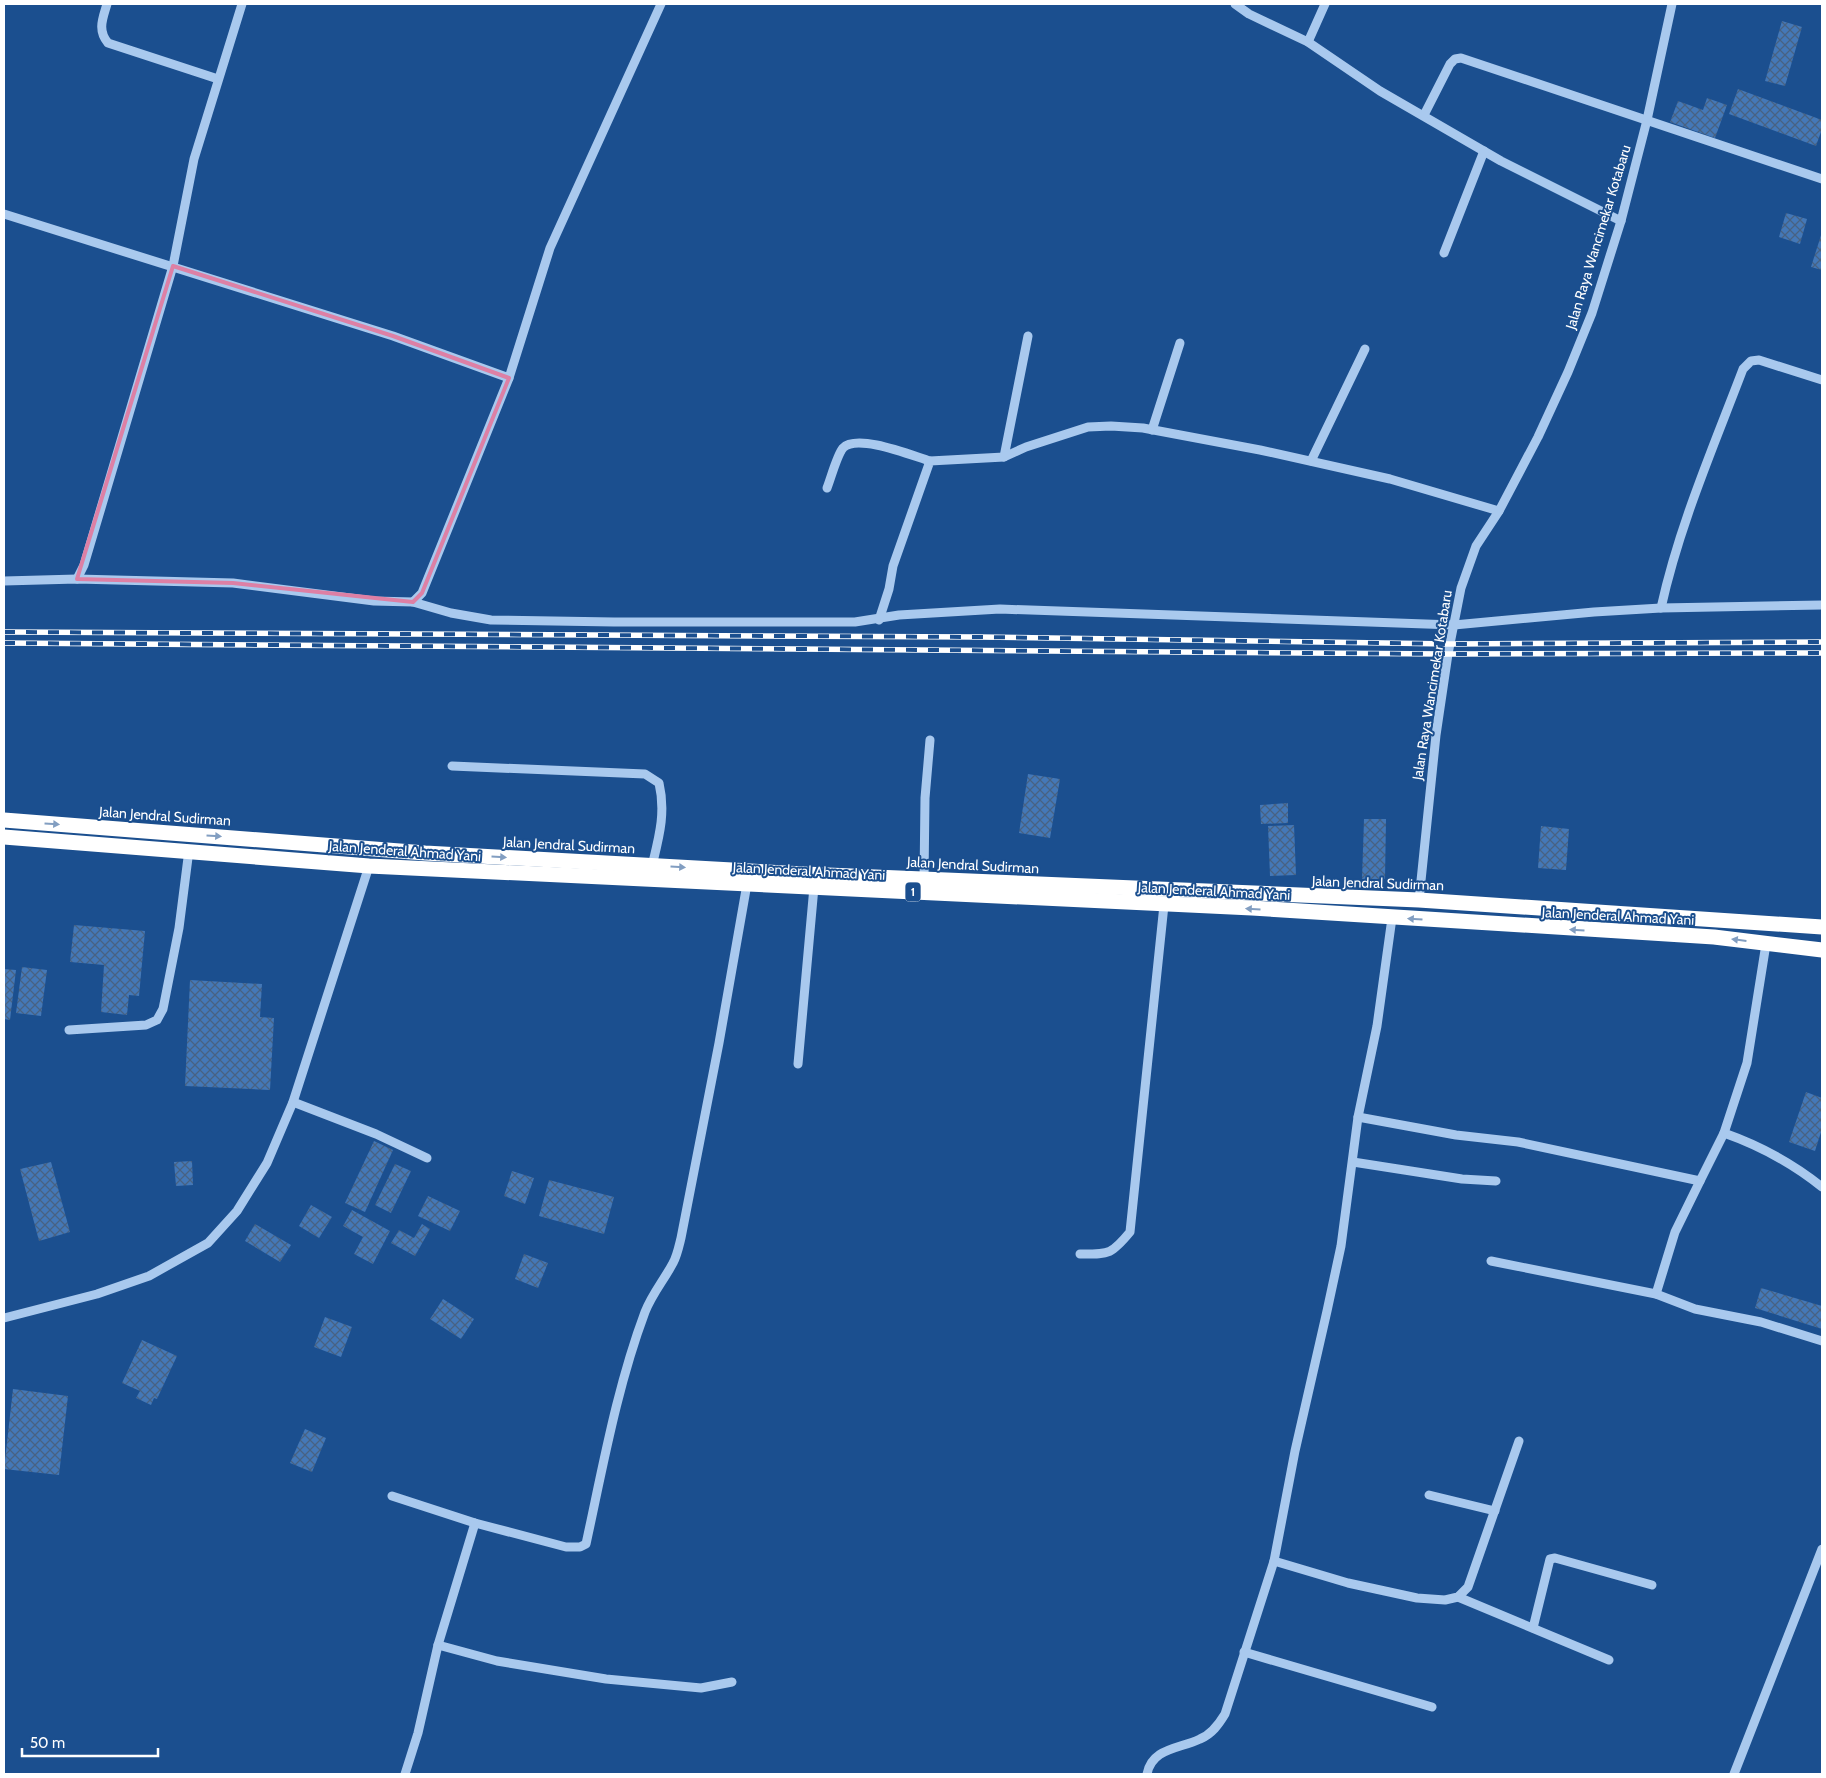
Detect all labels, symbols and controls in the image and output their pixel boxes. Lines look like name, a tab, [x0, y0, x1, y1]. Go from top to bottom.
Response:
street label: Jalan Raya Wancimekar Kotabaru	[1561, 143, 1635, 332]
street label: Jalan Raya Wancimekar Kotabaru	[1408, 589, 1456, 782]
street label: Jalan Jendral Sudirman	[97, 802, 232, 830]
one-way arrow	[45, 820, 61, 828]
one-way arrow	[207, 833, 223, 841]
street label: Jalan Jendral Sudirman	[502, 833, 636, 857]
street label: Jalan Jenderal Ahmad Yani	[327, 837, 482, 865]
one-way arrow	[491, 853, 507, 861]
street label: Jalan Jendral Sudirman	[906, 853, 1040, 877]
street label: Jalan Jenderal Ahmad Yani	[731, 858, 886, 884]
one-way arrow	[671, 863, 687, 871]
street label: Jalan Jendral Sudirman	[1311, 872, 1445, 894]
street label: Jalan Jenderal Ahmad Yani	[1136, 878, 1291, 904]
road number: 1	[906, 882, 920, 902]
street label: Jalan Jenderal Ahmad Yani	[1540, 903, 1695, 929]
one-way arrow	[1244, 904, 1260, 912]
one-way arrow	[1407, 915, 1423, 923]
one-way arrow	[1569, 925, 1585, 933]
one-way arrow	[1731, 936, 1747, 944]
scale bar	[22, 1726, 159, 1758]
text: 50 m	[30, 1734, 65, 1752]

